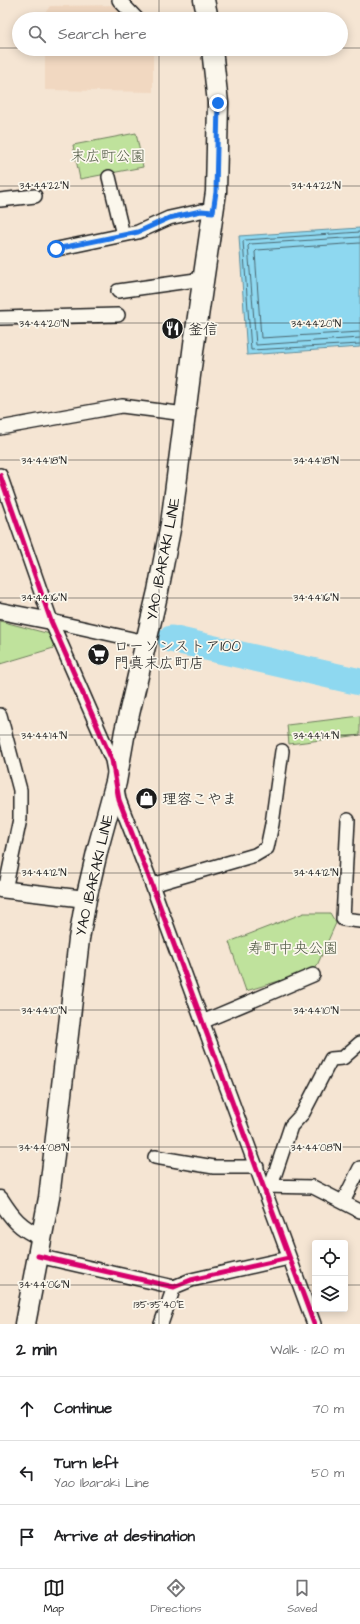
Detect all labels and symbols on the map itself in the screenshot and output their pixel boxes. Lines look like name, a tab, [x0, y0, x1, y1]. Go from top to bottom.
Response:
route end	[209, 94, 227, 112]
park label: 末広町公園	[70, 146, 146, 167]
text: 34°44'22"N	[19, 179, 69, 193]
text: 34°44'22"N	[291, 179, 341, 193]
route start	[47, 240, 65, 258]
restaurant icon: 釜信	[160, 316, 186, 342]
text: 34°44'20"N	[19, 317, 69, 331]
text: 34°44'20"N	[291, 317, 341, 331]
place label: 釜信	[188, 319, 218, 340]
text: 34°44'18"N	[21, 454, 67, 468]
text: 34°44'18"N	[293, 454, 339, 468]
street label: YAO IBARAKI LINE	[141, 496, 186, 622]
text: 34°44'16"N	[21, 591, 67, 605]
text: 34°44'16"N	[293, 591, 339, 605]
place label: ローソンストア100 門真末広町店	[114, 636, 242, 674]
supermarket icon: ローソンストア100 門真末広町店	[86, 642, 112, 668]
text: 34°44'14"N	[21, 729, 67, 743]
text: 34°44'14"N	[293, 729, 339, 743]
shop icon: 理容こやま	[133, 786, 159, 812]
place label: 理容こやま	[162, 789, 237, 810]
street label: YAO IBARAKI LINE	[70, 812, 119, 938]
text: 34°44'12"N	[22, 866, 66, 880]
text: 34°44'12"N	[294, 866, 338, 880]
park label: 寿町中央公園	[248, 938, 338, 959]
text: 34°44'10"N	[21, 1004, 67, 1018]
text: 34°44'10"N	[293, 1004, 339, 1018]
text: 34°44'08"N	[19, 1141, 69, 1155]
text: 34°44'08"N	[291, 1141, 341, 1155]
text: 34°44'06"N	[19, 1278, 69, 1292]
text: 135°35'40"E	[134, 1298, 184, 1312]

